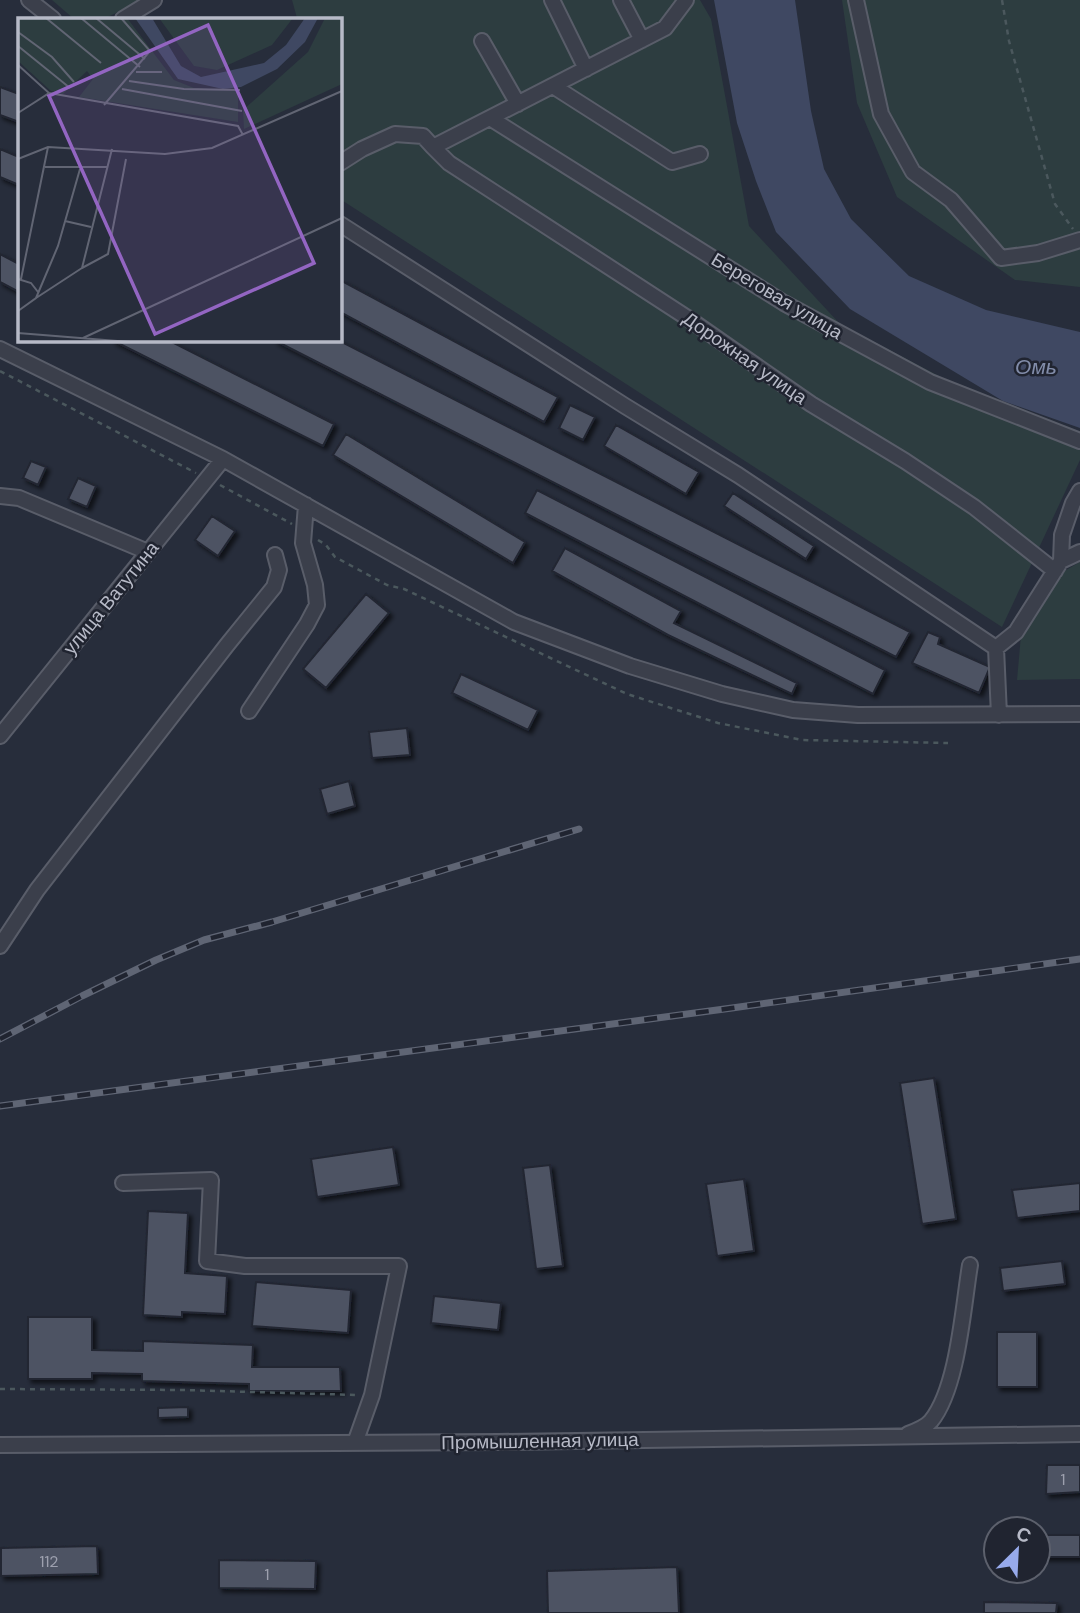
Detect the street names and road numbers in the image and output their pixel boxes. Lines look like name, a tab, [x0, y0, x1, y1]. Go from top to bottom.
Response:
street label: Береговая улица	[707, 247, 848, 345]
street label: Дорожная улица	[678, 306, 812, 410]
street label: улица Ватутина	[58, 536, 165, 660]
street label: Промышленная улица	[441, 1427, 639, 1455]

